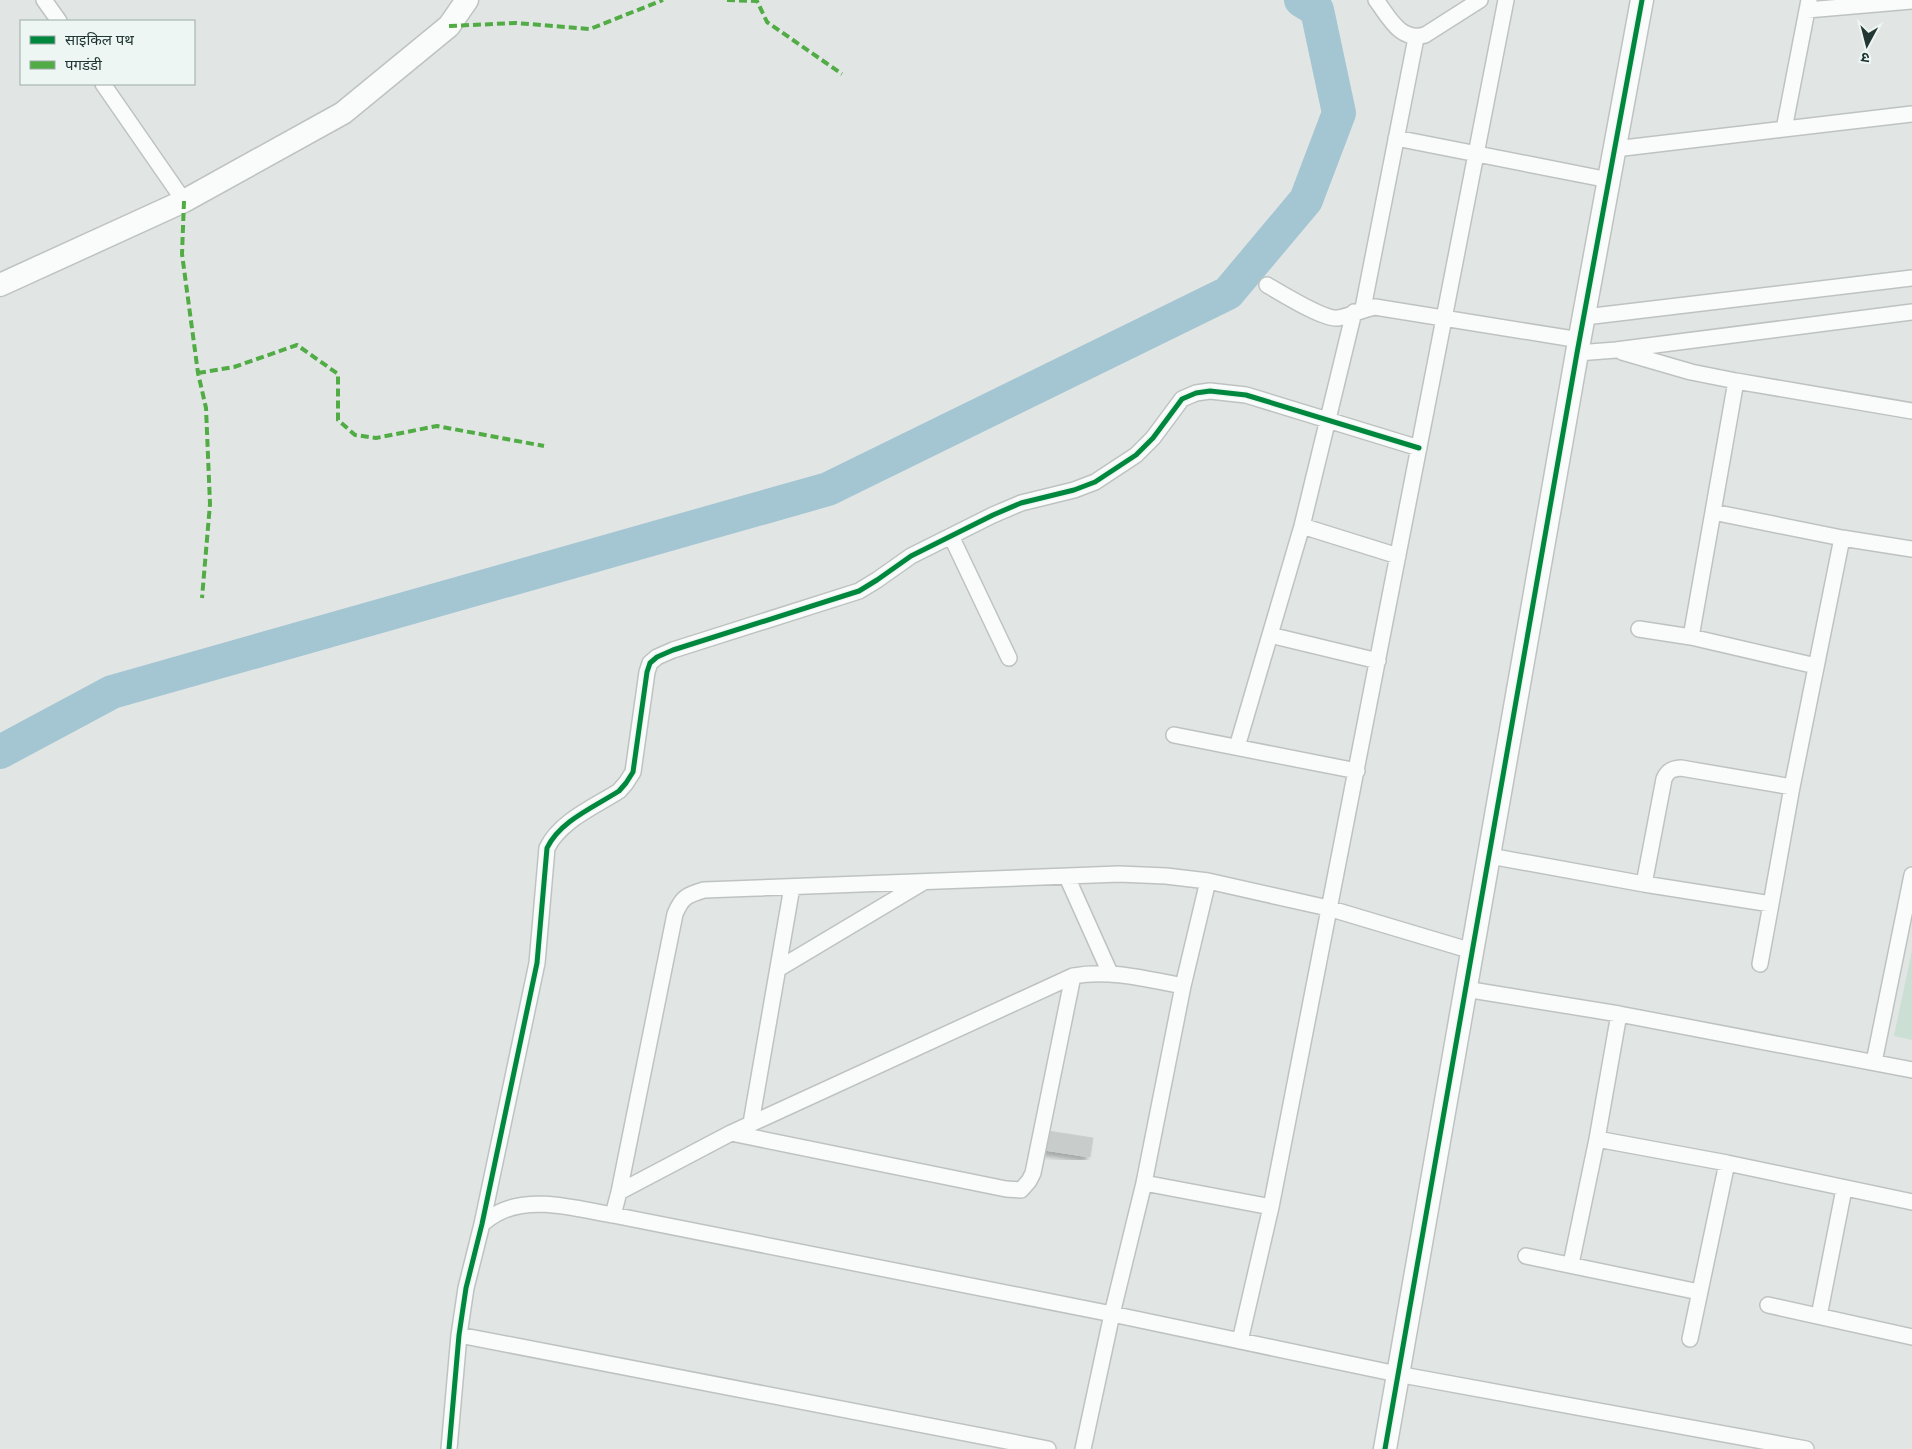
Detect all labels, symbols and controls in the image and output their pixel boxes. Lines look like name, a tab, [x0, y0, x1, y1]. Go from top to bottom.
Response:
legend	[20, 20, 195, 85]
north arrow	[1842, 20, 1892, 70]
text: साइकिल पथ	[65, 30, 134, 48]
text: उ	[1859, 49, 1870, 67]
text: पगडंडी	[65, 55, 103, 73]

